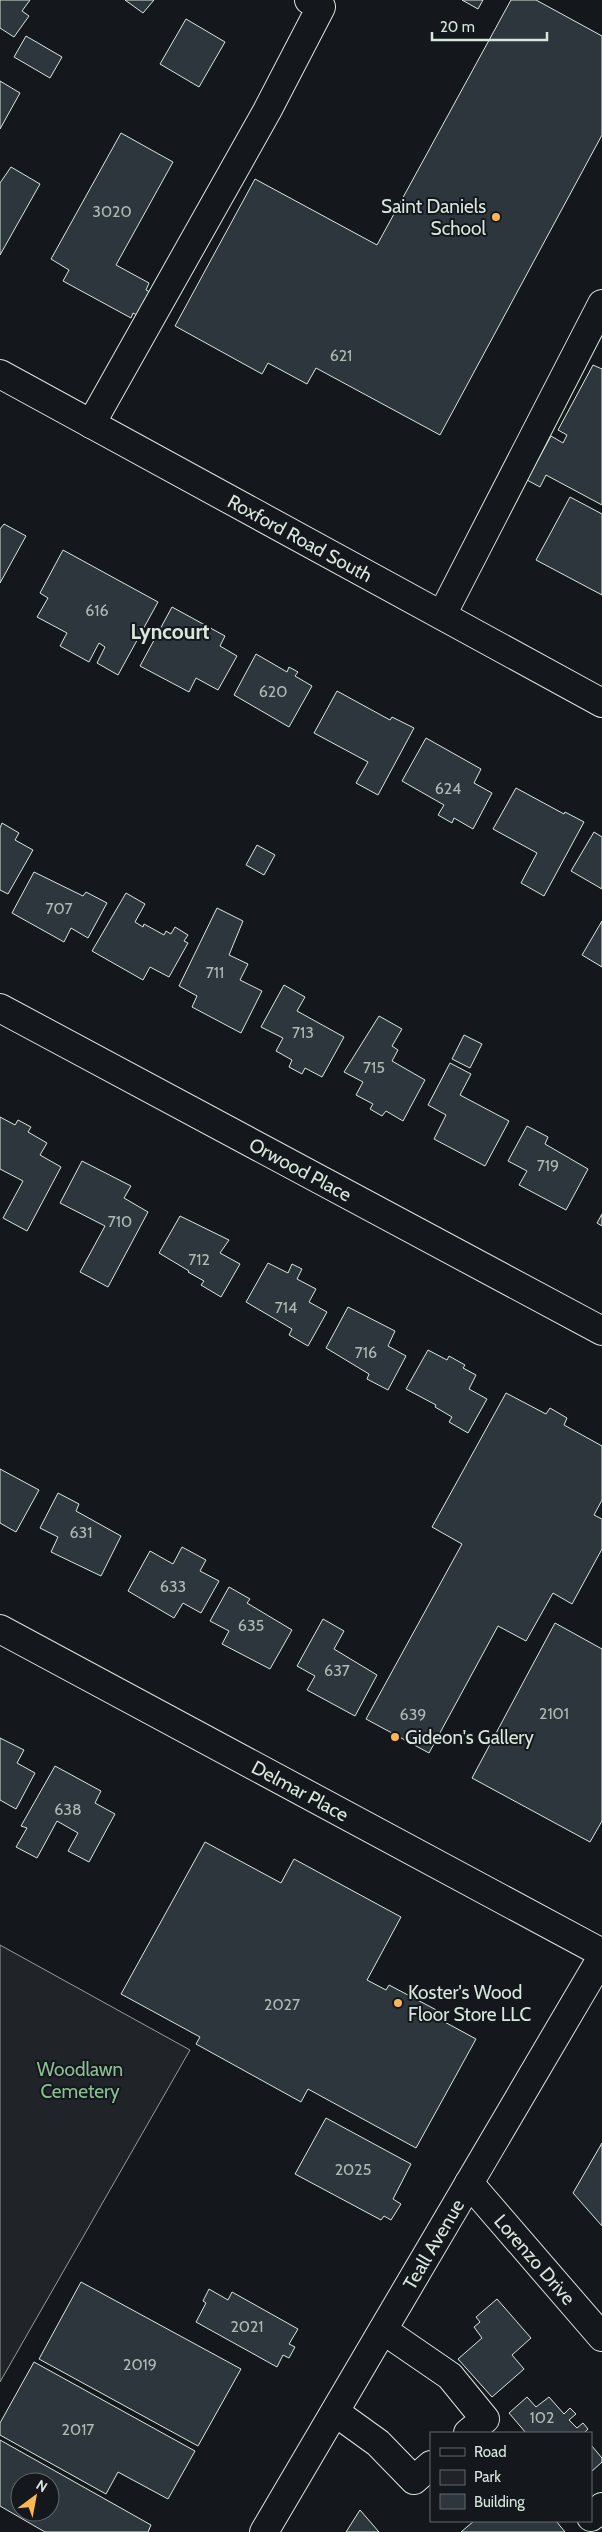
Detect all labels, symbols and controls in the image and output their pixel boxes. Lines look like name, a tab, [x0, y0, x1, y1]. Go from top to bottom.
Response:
scale bar	[432, 10, 547, 42]
text: 20 m	[440, 18, 475, 36]
place label: Saint Daniels School	[381, 195, 487, 240]
house number: 3020	[92, 202, 132, 221]
marker: Saint Daniels School	[490, 211, 502, 223]
house number: 621	[330, 346, 352, 365]
street label: Roxford Road South	[224, 490, 376, 587]
house number: 616	[85, 601, 109, 620]
district label: Lyncourt	[130, 619, 210, 644]
house number: 620	[259, 682, 287, 701]
house number: 624	[435, 779, 461, 798]
house number: 707	[46, 899, 72, 918]
house number: 711	[206, 963, 224, 982]
house number: 713	[292, 1023, 314, 1042]
house number: 715	[363, 1058, 385, 1077]
street label: Orwood Place	[245, 1133, 356, 1207]
house number: 719	[537, 1156, 559, 1175]
house number: 710	[108, 1212, 132, 1231]
house number: 712	[188, 1250, 210, 1269]
house number: 714	[275, 1298, 297, 1317]
house number: 716	[355, 1343, 377, 1362]
house number: 631	[70, 1523, 92, 1542]
house number: 633	[160, 1577, 186, 1596]
house number: 635	[238, 1616, 264, 1635]
house number: 637	[324, 1661, 350, 1680]
house number: 2101	[539, 1704, 569, 1723]
house number: 639	[400, 1705, 426, 1724]
place label: Gideon's Gallery	[405, 1726, 534, 1749]
marker: Gideon's Gallery	[389, 1731, 401, 1743]
street label: Delmar Place	[248, 1756, 353, 1827]
house number: 638	[54, 1800, 82, 1819]
place label: Koster's Wood Floor Store LLC	[408, 1981, 531, 2026]
house number: 2027	[264, 1995, 300, 2014]
marker: Koster's Wood Floor Store LLC	[392, 1997, 404, 2009]
park label: Woodlawn Cemetery	[37, 2058, 123, 2103]
house number: 2025	[335, 2160, 371, 2179]
street label: Teall Avenue	[398, 2195, 469, 2294]
street label: Lorenzo Drive	[489, 2210, 580, 2310]
house number: 2021	[230, 2317, 264, 2336]
house number: 2019	[123, 2355, 157, 2374]
house number: 102	[530, 2408, 554, 2427]
house number: 2017	[62, 2420, 94, 2439]
legend	[430, 2432, 592, 2522]
text: Road	[474, 2443, 507, 2461]
text: Park	[474, 2468, 501, 2486]
north arrow	[10, 2472, 60, 2522]
text: N	[33, 2476, 51, 2496]
text: Building	[474, 2493, 525, 2511]

